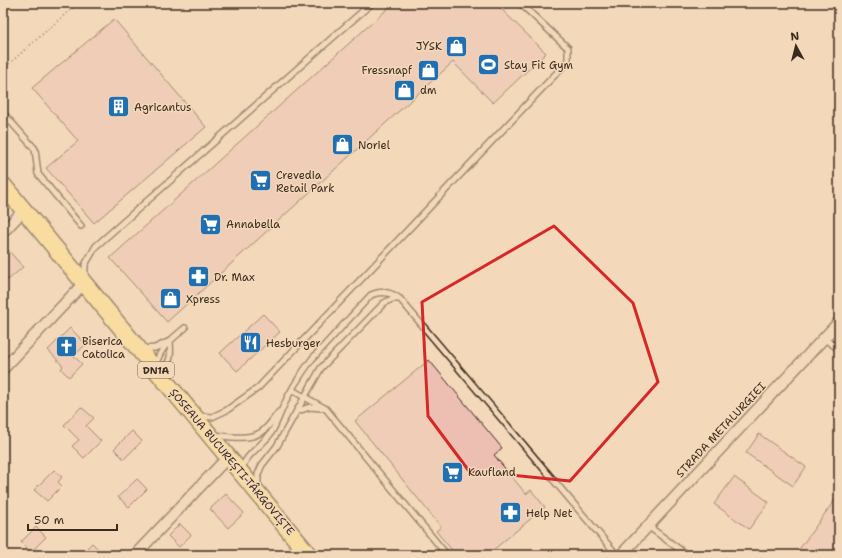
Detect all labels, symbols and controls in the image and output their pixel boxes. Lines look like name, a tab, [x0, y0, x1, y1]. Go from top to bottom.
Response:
north arrow	[776, 26, 816, 66]
text: N	[790, 29, 800, 45]
shop icon: JYSK	[444, 33, 470, 59]
place label: JYSK	[416, 39, 442, 54]
sports icon: Stay Fit Gym	[475, 52, 501, 78]
shop icon: Fressnapf	[415, 57, 441, 83]
place label: Stay Fit Gym	[504, 58, 574, 73]
place label: Fressnapf	[361, 63, 413, 78]
shop icon: dm	[391, 77, 417, 103]
place label: dm	[420, 83, 437, 98]
building icon: Agricantus	[106, 94, 132, 120]
place label: Agricantus	[134, 100, 191, 115]
shop icon: Noriel	[330, 132, 356, 158]
place label: Noriel	[358, 138, 391, 153]
supermarket icon: Crevedia Retail Park	[247, 168, 273, 194]
place label: Crevedia Retail Park	[276, 168, 334, 196]
supermarket icon: Annabella	[198, 211, 224, 237]
place label: Annabella	[226, 217, 280, 232]
pharmacy icon: Dr. Max	[185, 264, 211, 290]
place label: Dr. Max	[214, 270, 255, 285]
shop icon: Xpress	[158, 286, 184, 312]
place label: Xpress	[186, 292, 220, 307]
restaurant icon: Hesburger	[237, 330, 263, 356]
church icon: Biserica Catolica	[54, 334, 80, 360]
place label: Biserica Catolica	[82, 334, 125, 362]
place label: Hesburger	[266, 336, 321, 351]
road number: DN1A	[138, 362, 174, 378]
street label: STRADA METALURGIEI	[673, 379, 769, 481]
street label: ȘOSEAUA BUCUREȘTI-TÂRGOVIȘTE	[166, 385, 299, 539]
supermarket icon: Kaufland	[440, 459, 466, 485]
place label: Kaufland	[468, 465, 516, 480]
pharmacy icon: Help Net	[498, 500, 524, 526]
scale bar	[28, 506, 117, 532]
place label: Help Net	[526, 506, 573, 521]
text: 50 m	[34, 512, 64, 528]

